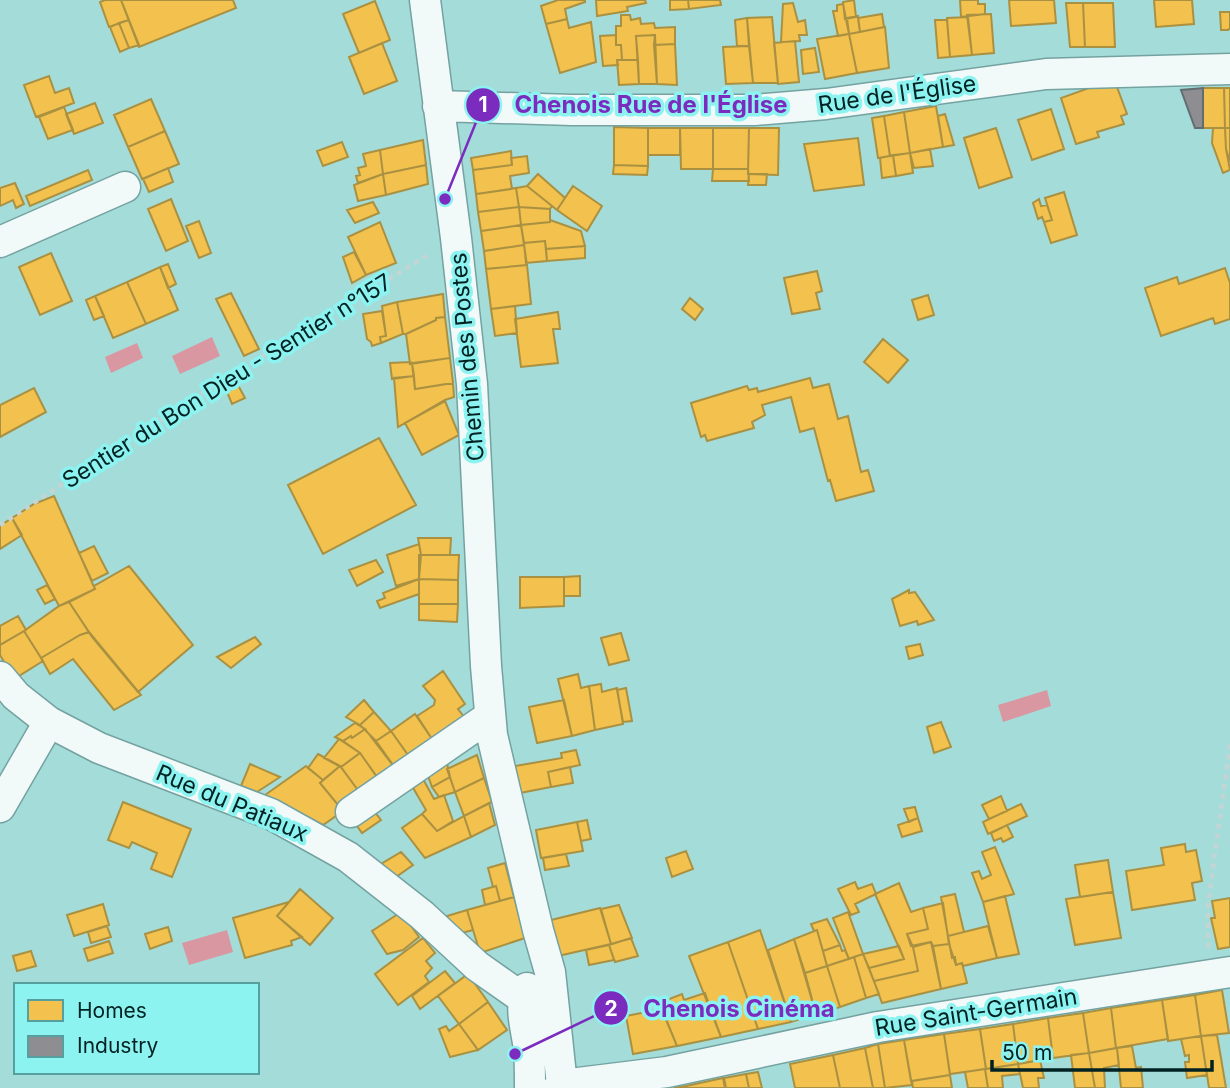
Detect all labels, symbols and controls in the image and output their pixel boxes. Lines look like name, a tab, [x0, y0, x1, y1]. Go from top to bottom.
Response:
street label: Rue de l'Église	[816, 69, 978, 119]
callout: Chenois Rue de l'Église	[466, 82, 802, 127]
text: Chenois Rue de l'Église	[514, 90, 788, 119]
text: 1	[478, 92, 488, 117]
street label: Chemin des Postes	[444, 252, 490, 462]
street label: Sentier du Bon Dieu - Sentier n°157	[57, 268, 397, 494]
street label: Rue du Patiaux	[152, 758, 312, 848]
street label: Rue Saint-Germain	[873, 982, 1079, 1042]
legend	[14, 983, 259, 1074]
callout: Chenois Cinéma	[594, 986, 848, 1031]
text: Chenois Cinéma	[643, 994, 835, 1023]
text: 2	[604, 996, 618, 1021]
text: Homes	[77, 998, 147, 1023]
scale bar	[992, 1028, 1212, 1072]
text: Industry	[77, 1033, 159, 1058]
text: 50 m	[1002, 1040, 1052, 1065]

